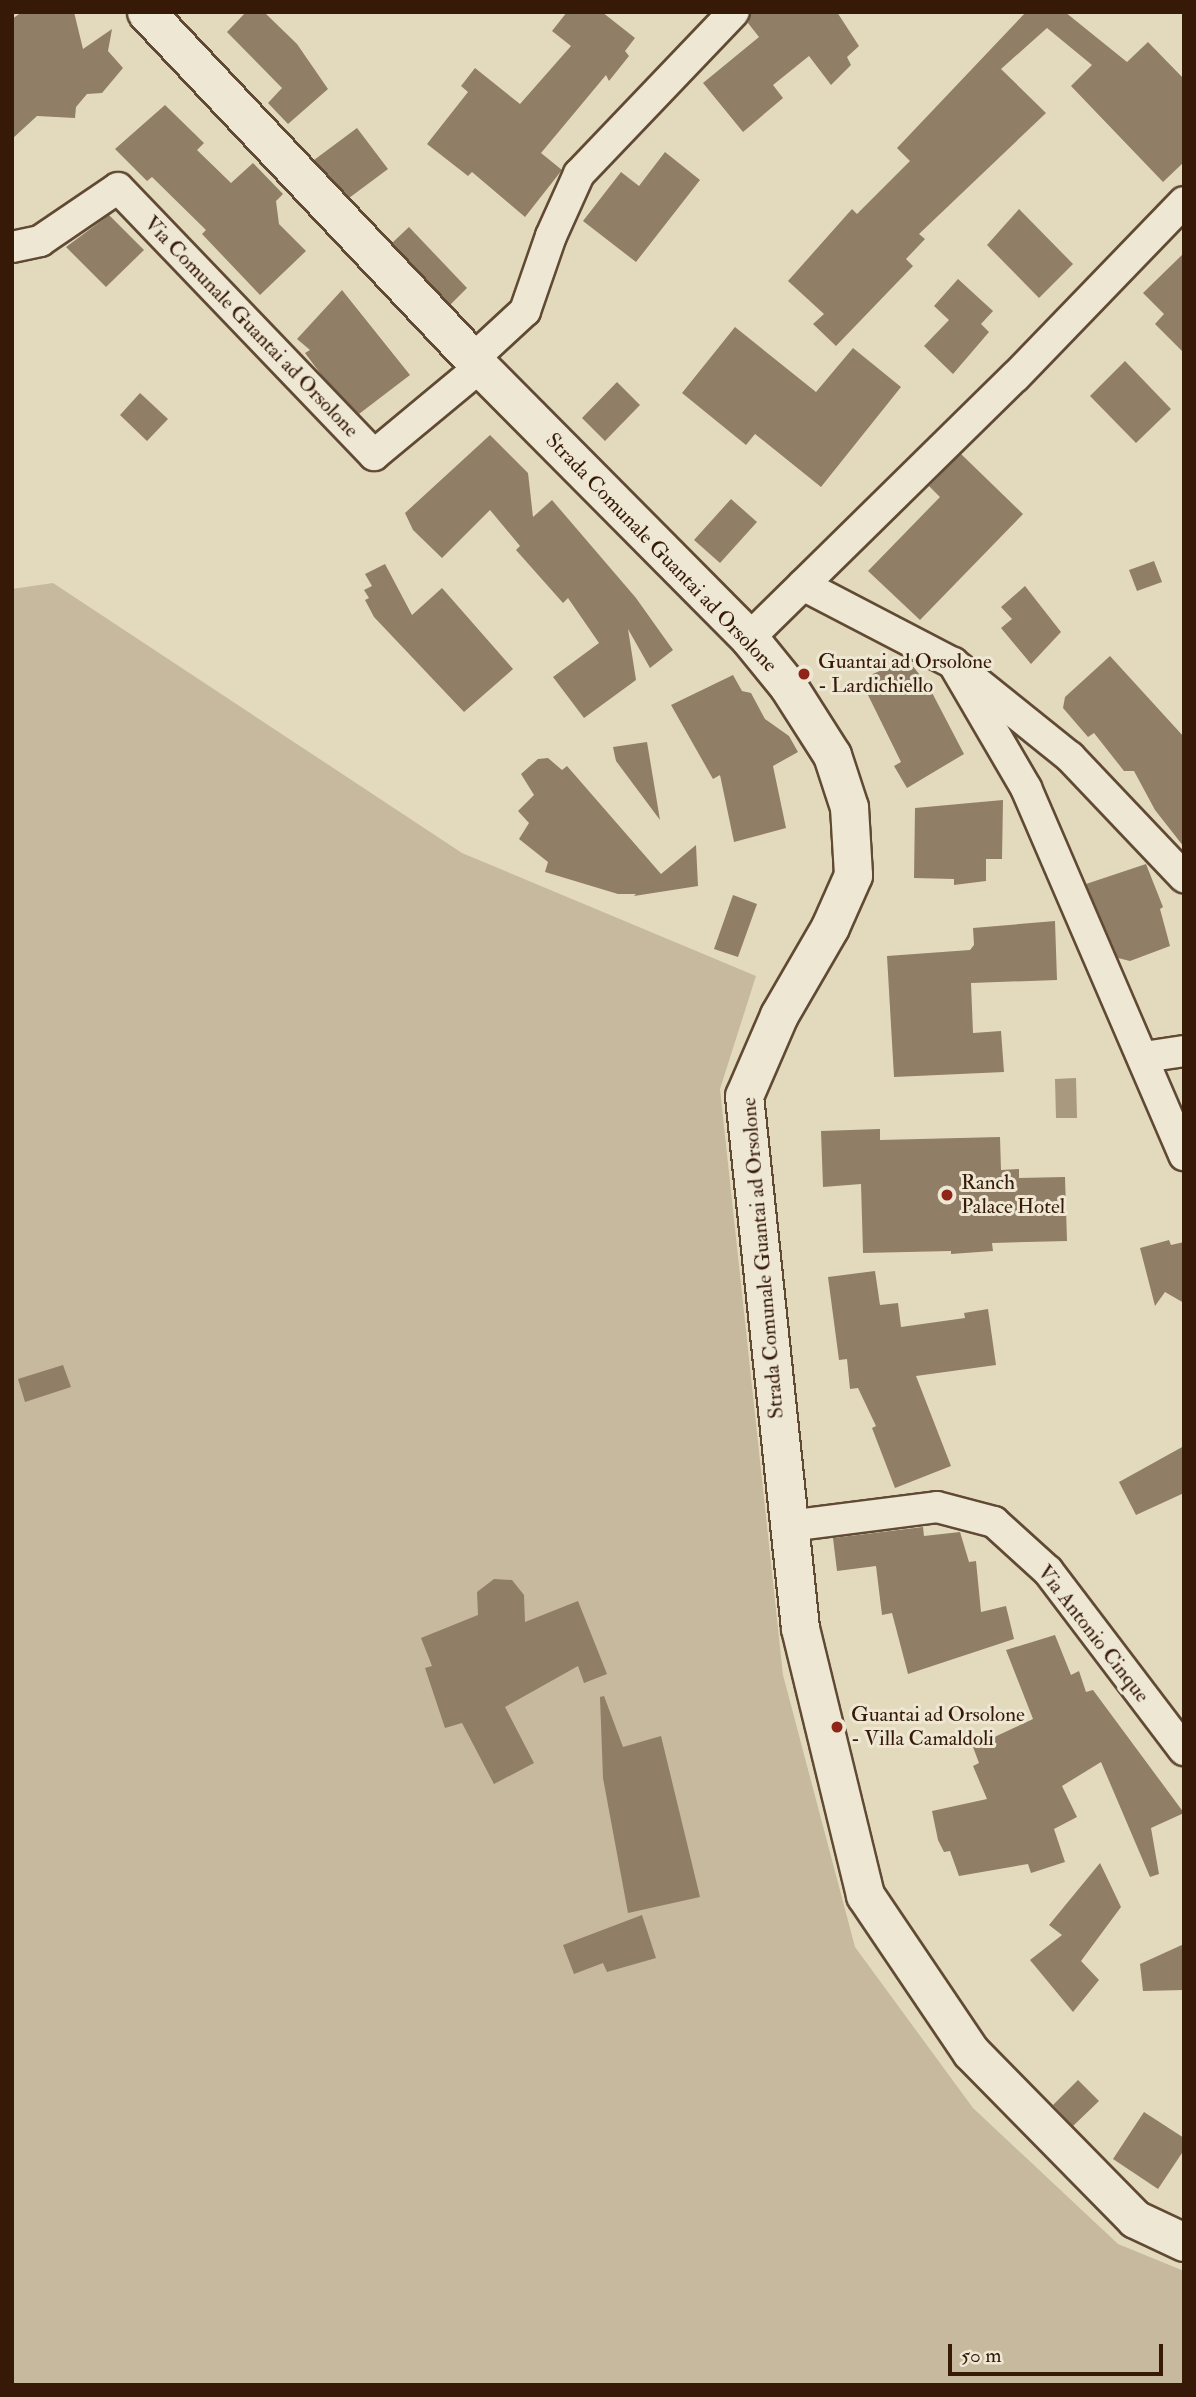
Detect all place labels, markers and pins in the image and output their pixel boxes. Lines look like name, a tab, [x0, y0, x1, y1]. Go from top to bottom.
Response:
place label: Guantai ad Orsolone - Lardichiello	[818, 649, 992, 699]
marker: Guantai ad Orsolone - Lardichiello	[796, 666, 812, 682]
place label: Ranch Palace Hotel	[961, 1170, 1065, 1220]
marker: Ranch Palace Hotel	[939, 1187, 955, 1203]
place label: Guantai ad Orsolone - Villa Camaldoli	[851, 1702, 1025, 1752]
marker: Guantai ad Orsolone - Villa Camaldoli	[829, 1719, 845, 1735]

